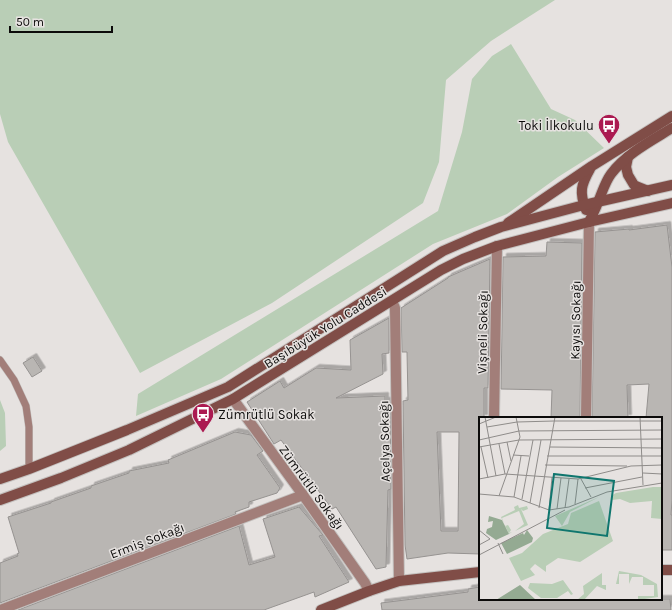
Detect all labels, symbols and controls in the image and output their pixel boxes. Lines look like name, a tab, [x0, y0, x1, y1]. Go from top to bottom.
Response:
scale bar	[10, 8, 112, 34]
text: 50 m	[16, 15, 44, 29]
bus stop icon: Toki İlkokulu	[596, 112, 622, 145]
place label: Toki İlkokulu	[519, 118, 594, 133]
street label: Kayısı Sokağı	[567, 280, 584, 360]
street label: Başıbüyük Yolu Caddesi	[261, 284, 389, 371]
street label: Vişneli Sokağı	[474, 290, 491, 374]
street label: Açelya Sokağı	[376, 400, 393, 482]
bus stop icon: Zümrütlü Sokak	[190, 401, 216, 434]
place label: Zümrütlü Sokak	[218, 407, 315, 422]
inset map	[479, 417, 662, 600]
street label: Zümrütlü Sokağı	[276, 442, 347, 532]
street label: Ermiş Sokağı	[108, 519, 187, 562]

